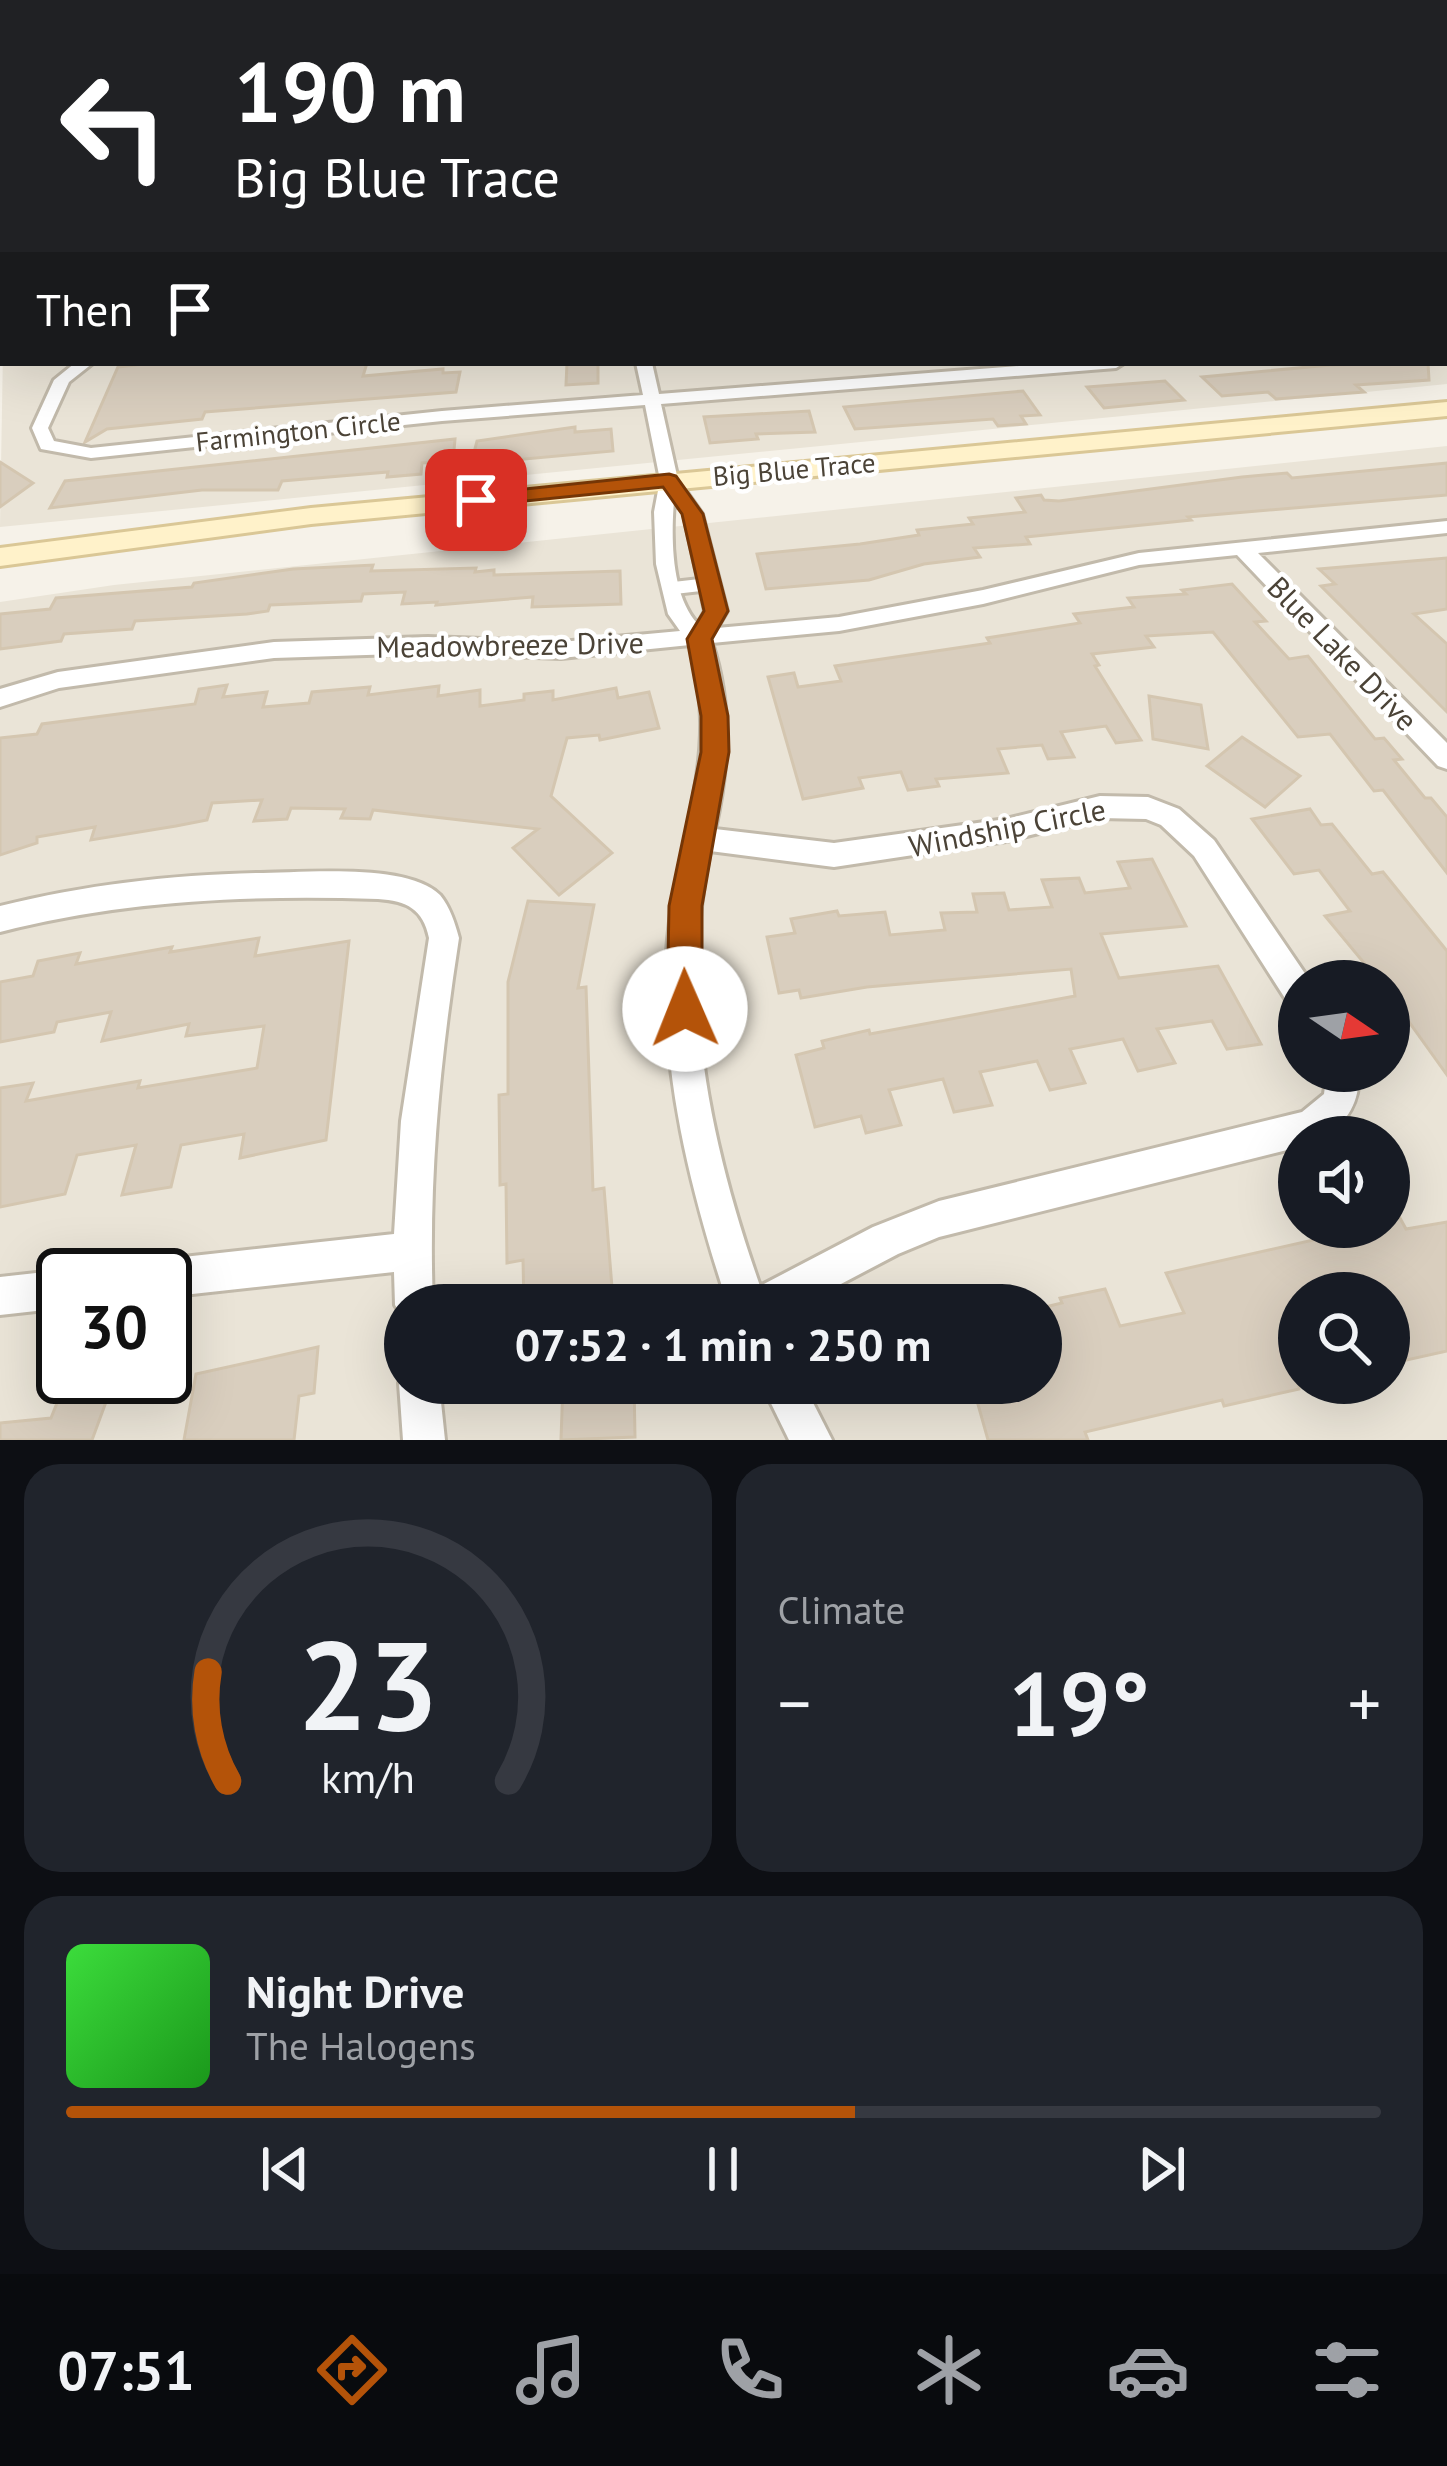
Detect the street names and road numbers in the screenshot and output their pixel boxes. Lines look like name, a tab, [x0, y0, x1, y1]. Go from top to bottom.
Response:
street label: Farmington Circle	[194, 403, 402, 459]
street label: Big Blue Trace	[711, 445, 877, 493]
street label: Blue Lake Drive	[1260, 568, 1426, 738]
street label: Meadowbreeze Drive	[376, 622, 644, 666]
street label: Windship Circle	[905, 789, 1109, 865]

